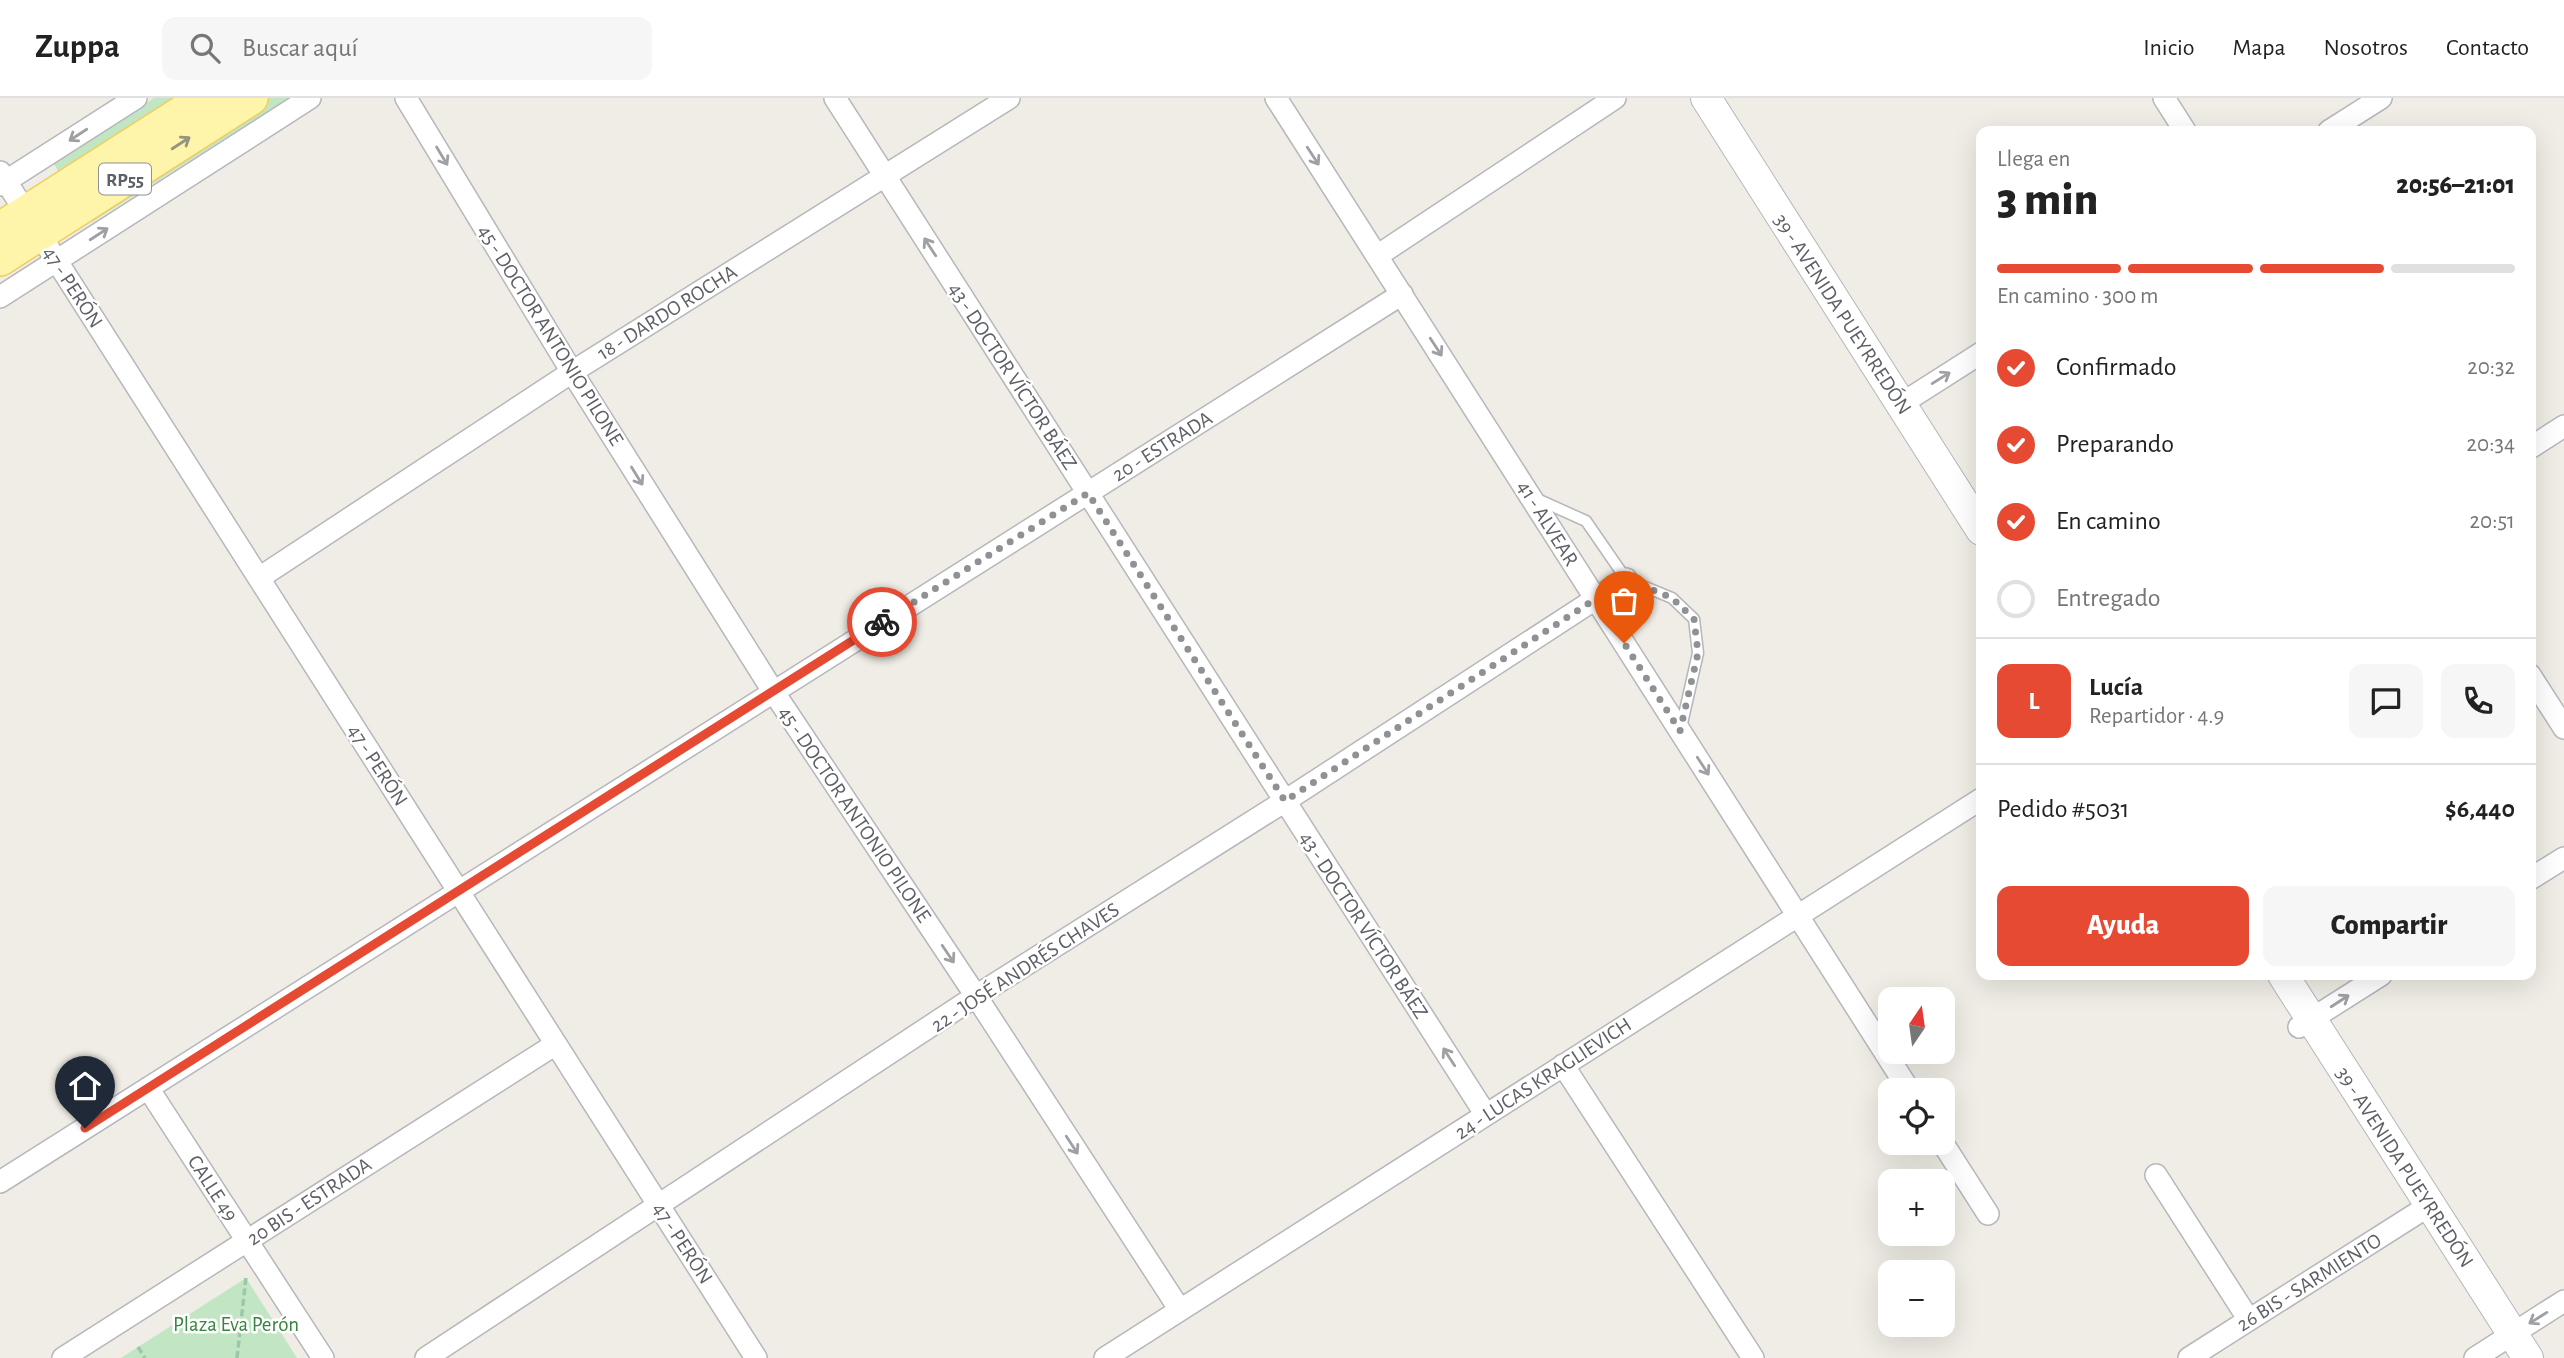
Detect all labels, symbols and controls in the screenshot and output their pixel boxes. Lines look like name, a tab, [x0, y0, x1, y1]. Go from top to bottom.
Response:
search box	[162, 17, 652, 80]
icon: search	[186, 29, 224, 67]
text: Zuppa	[35, 31, 120, 64]
text: Buscar aquí	[242, 35, 358, 61]
text: Inicio	[2143, 36, 2194, 60]
text: Mapa	[2232, 36, 2286, 60]
text: Nosotros	[2324, 36, 2408, 60]
text: Contacto	[2446, 36, 2529, 60]
one-way arrow	[69, 127, 88, 142]
one-way arrow	[171, 135, 191, 149]
one-way arrow	[1307, 145, 1321, 165]
one-way arrow	[435, 146, 449, 166]
text: Llega en	[1997, 148, 2070, 171]
road number: RP55	[99, 164, 151, 194]
text: 20:56–21:01	[2396, 172, 2515, 198]
text: 3 min	[1997, 177, 2098, 223]
street label: 39 - AVENIDA PUEYRREDÓN	[1770, 209, 1917, 418]
street label: 45 - DOCTOR ANTONIO PILONE	[474, 221, 627, 449]
one-way arrow	[89, 226, 108, 241]
one-way arrow	[923, 237, 937, 257]
street label: 47 - PERÓN	[39, 242, 108, 332]
street label: 18 - DARDO ROCHA	[594, 261, 741, 364]
street label: 43 - DOCTOR VÍCTOR BÁEZ	[944, 278, 1083, 474]
text: En camino · 300 m	[1997, 285, 2158, 308]
one-way arrow	[1429, 337, 1443, 357]
icon: check	[1997, 349, 2035, 387]
text: Confirmado	[2056, 354, 2177, 380]
text: 20:32	[2467, 356, 2515, 379]
one-way arrow	[1930, 371, 1950, 385]
street label: 20 - ESTRADA	[1109, 408, 1216, 485]
icon: check	[1997, 426, 2035, 464]
text: Preparando	[2056, 431, 2174, 457]
text: 20:34	[2467, 433, 2515, 456]
one-way arrow	[631, 465, 645, 485]
street label: 41 - ALVEAR	[1513, 477, 1582, 570]
icon: check	[1997, 503, 2035, 541]
text: En camino	[2056, 508, 2161, 534]
text: 20:51	[2470, 510, 2515, 533]
pin	[1594, 571, 1654, 643]
icon: bag	[1605, 582, 1643, 620]
text: Entregado	[2056, 585, 2161, 611]
courier	[847, 587, 917, 657]
icon: bike	[863, 603, 901, 641]
button: chat	[2349, 664, 2423, 738]
button: phone	[2441, 664, 2515, 738]
text: Lucía	[2089, 674, 2143, 700]
text: L	[2028, 688, 2040, 714]
street label: 45 - DOCTOR ANTONIO PILONE	[774, 702, 935, 926]
text: Repartidor · 4.9	[2089, 705, 2224, 728]
street label: 47 - PERÓN	[344, 720, 413, 810]
one-way arrow	[1696, 756, 1710, 776]
text: Pedido #5031	[1997, 796, 2129, 822]
text: $6,440	[2445, 796, 2515, 822]
street label: 43 - DOCTOR VÍCTOR BÁEZ	[1295, 827, 1434, 1023]
button: Ayuda	[1997, 886, 2249, 966]
button: Compartir	[2263, 886, 2515, 966]
street label: 22 - JOSÉ ANDRÉS CHAVES	[926, 897, 1123, 1036]
one-way arrow	[941, 944, 955, 963]
north arrow	[1878, 987, 1955, 1064]
map controls	[1878, 987, 1955, 1337]
one-way arrow	[2329, 994, 2349, 1008]
street label: 24 - LUCAS KRAGLIEVICH	[1451, 1014, 1635, 1143]
one-way arrow	[1442, 1048, 1456, 1068]
pin	[55, 1056, 115, 1128]
street label: 39 - AVENIDA PUEYRREDÓN	[2332, 1062, 2479, 1271]
icon: home	[66, 1067, 104, 1105]
button: locate	[1878, 1078, 1955, 1155]
one-way arrow	[1066, 1134, 1080, 1154]
street label: CALLE 49	[184, 1151, 242, 1225]
street label: 20 BIS - ESTRADA	[243, 1154, 375, 1249]
button: +	[1878, 1169, 1955, 1246]
street label: 47 - PERÓN	[649, 1198, 718, 1288]
street label: 26 BIS - SARMIENTO	[2233, 1230, 2385, 1335]
button: −	[1878, 1260, 1955, 1337]
one-way arrow	[2529, 1311, 2549, 1325]
park label: Plaza Eva Perón	[173, 1314, 299, 1335]

